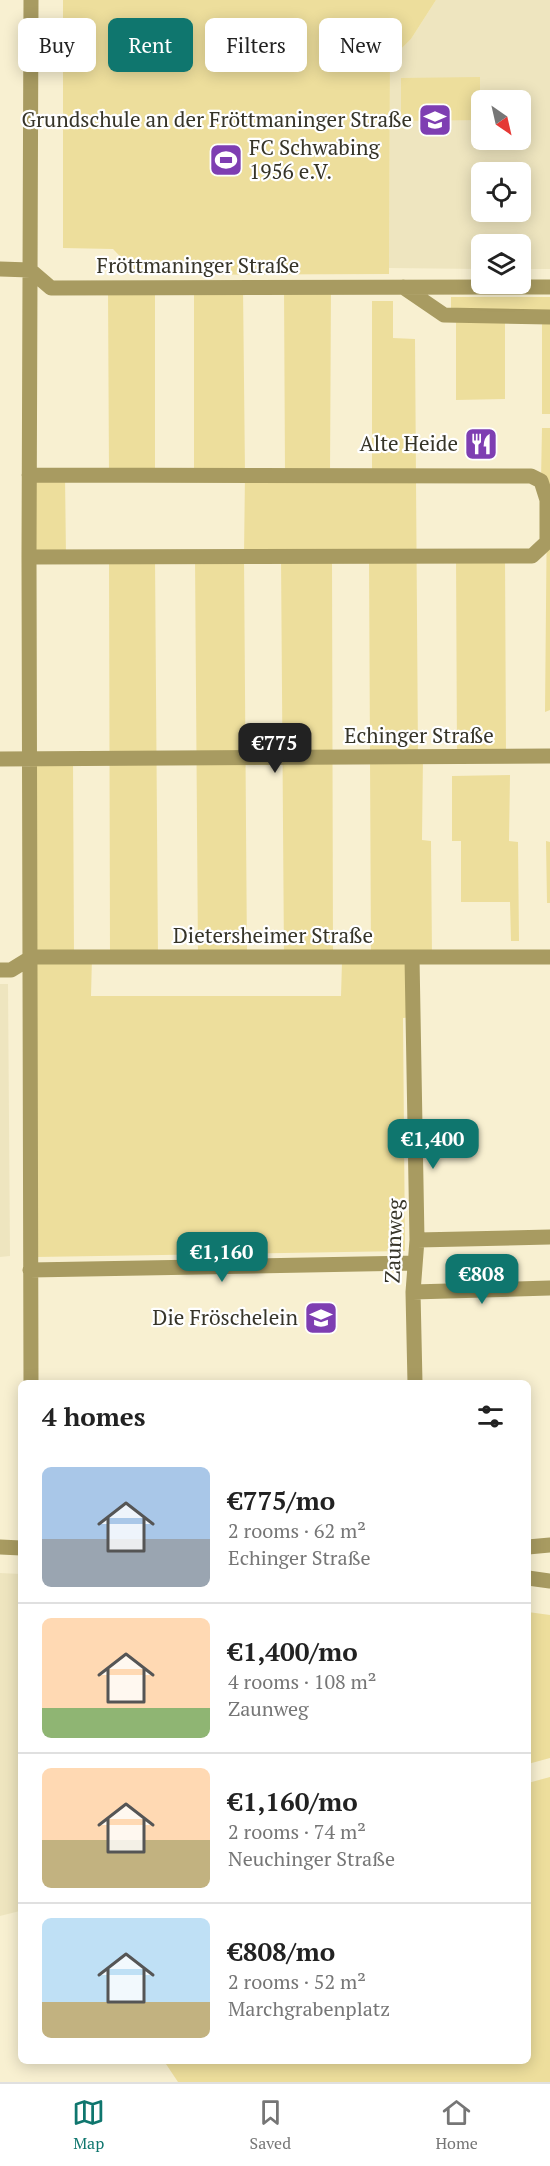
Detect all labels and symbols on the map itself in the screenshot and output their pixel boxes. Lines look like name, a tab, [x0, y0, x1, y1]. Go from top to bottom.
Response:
north arrow	[471, 90, 531, 150]
school or university icon: Grundschule an der Fröttmaninger Straße	[417, 102, 453, 138]
place label: Grundschule an der Fröttmaninger Straße	[22, 105, 412, 133]
place label: FC Schwabing 1956 e.V.	[249, 133, 381, 185]
sports icon: FC Schwabing 1956 e.V.	[208, 142, 244, 178]
street label: Fröttmaninger Straße	[97, 251, 299, 279]
restaurant icon: Alte Heide	[463, 426, 499, 462]
place label: Alte Heide	[359, 429, 458, 457]
street label: Echinger Straße	[344, 721, 494, 749]
pin: €775	[239, 723, 311, 774]
street label: Dietersheimer Straße	[173, 921, 373, 949]
pin: €1,400	[384, 1119, 482, 1170]
street label: Zaunweg	[378, 1197, 409, 1284]
pin: €1,160	[173, 1232, 271, 1283]
pin: €808	[446, 1254, 518, 1305]
school or university icon: Die Fröschelein	[303, 1300, 339, 1336]
place label: Die Fröschelein	[153, 1303, 299, 1331]

